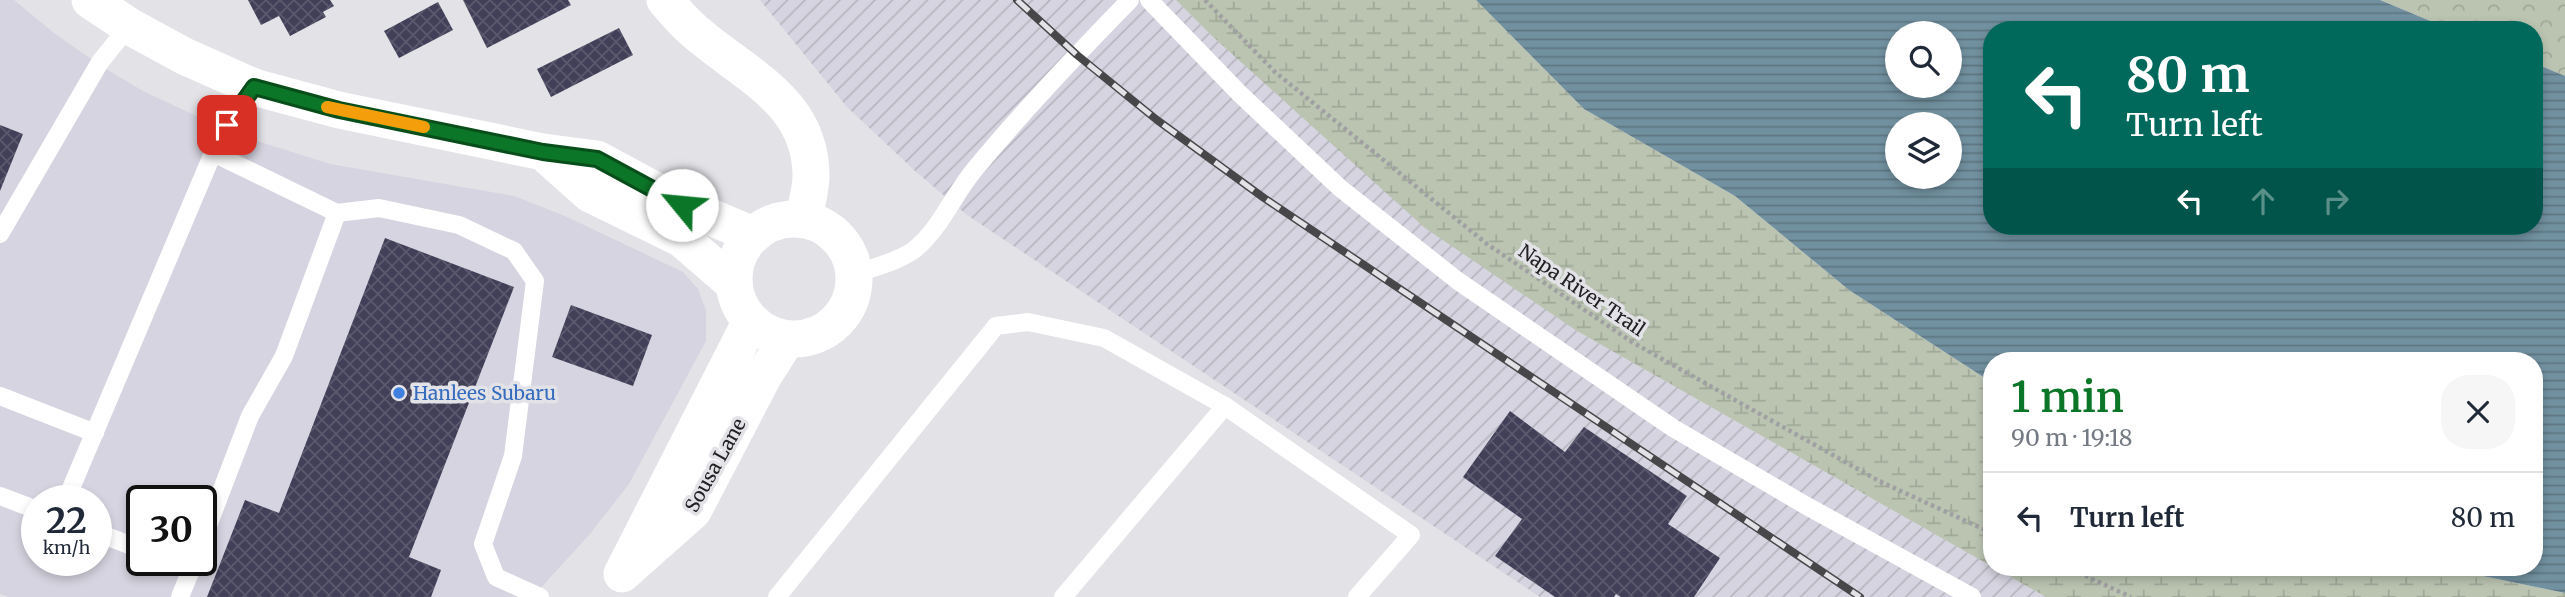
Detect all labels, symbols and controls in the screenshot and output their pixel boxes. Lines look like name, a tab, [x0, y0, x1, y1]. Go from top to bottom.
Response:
map controls	[1885, 21, 1962, 189]
button: search	[1885, 21, 1962, 98]
text: 80 m	[2126, 44, 2249, 105]
icon: left	[2011, 49, 2102, 140]
pin	[197, 95, 257, 155]
text: Turn left	[2126, 105, 2263, 145]
icon: arrive	[208, 106, 246, 144]
button: layers	[1885, 112, 1962, 189]
position arrow	[645, 168, 719, 242]
icon: left	[2171, 182, 2209, 220]
icon: ahead	[2244, 182, 2282, 220]
icon: right	[2317, 182, 2355, 220]
street label: Napa River Trail	[1514, 239, 1650, 341]
text: 1 min	[2011, 371, 2124, 423]
button: close	[2441, 375, 2515, 449]
place label: Hanlees Subaru	[413, 381, 556, 405]
marker: Hanlees Subaru	[391, 385, 407, 401]
street label: Sousa Lane	[679, 414, 751, 516]
text: 90 m · 19:18	[2011, 423, 2132, 452]
speed limit sign: 30	[126, 485, 217, 576]
text: 22	[46, 499, 87, 543]
icon: left	[2011, 499, 2049, 537]
text: Turn left	[2070, 501, 2184, 534]
text: 80 m	[2451, 501, 2515, 534]
text: km/h	[43, 536, 90, 559]

